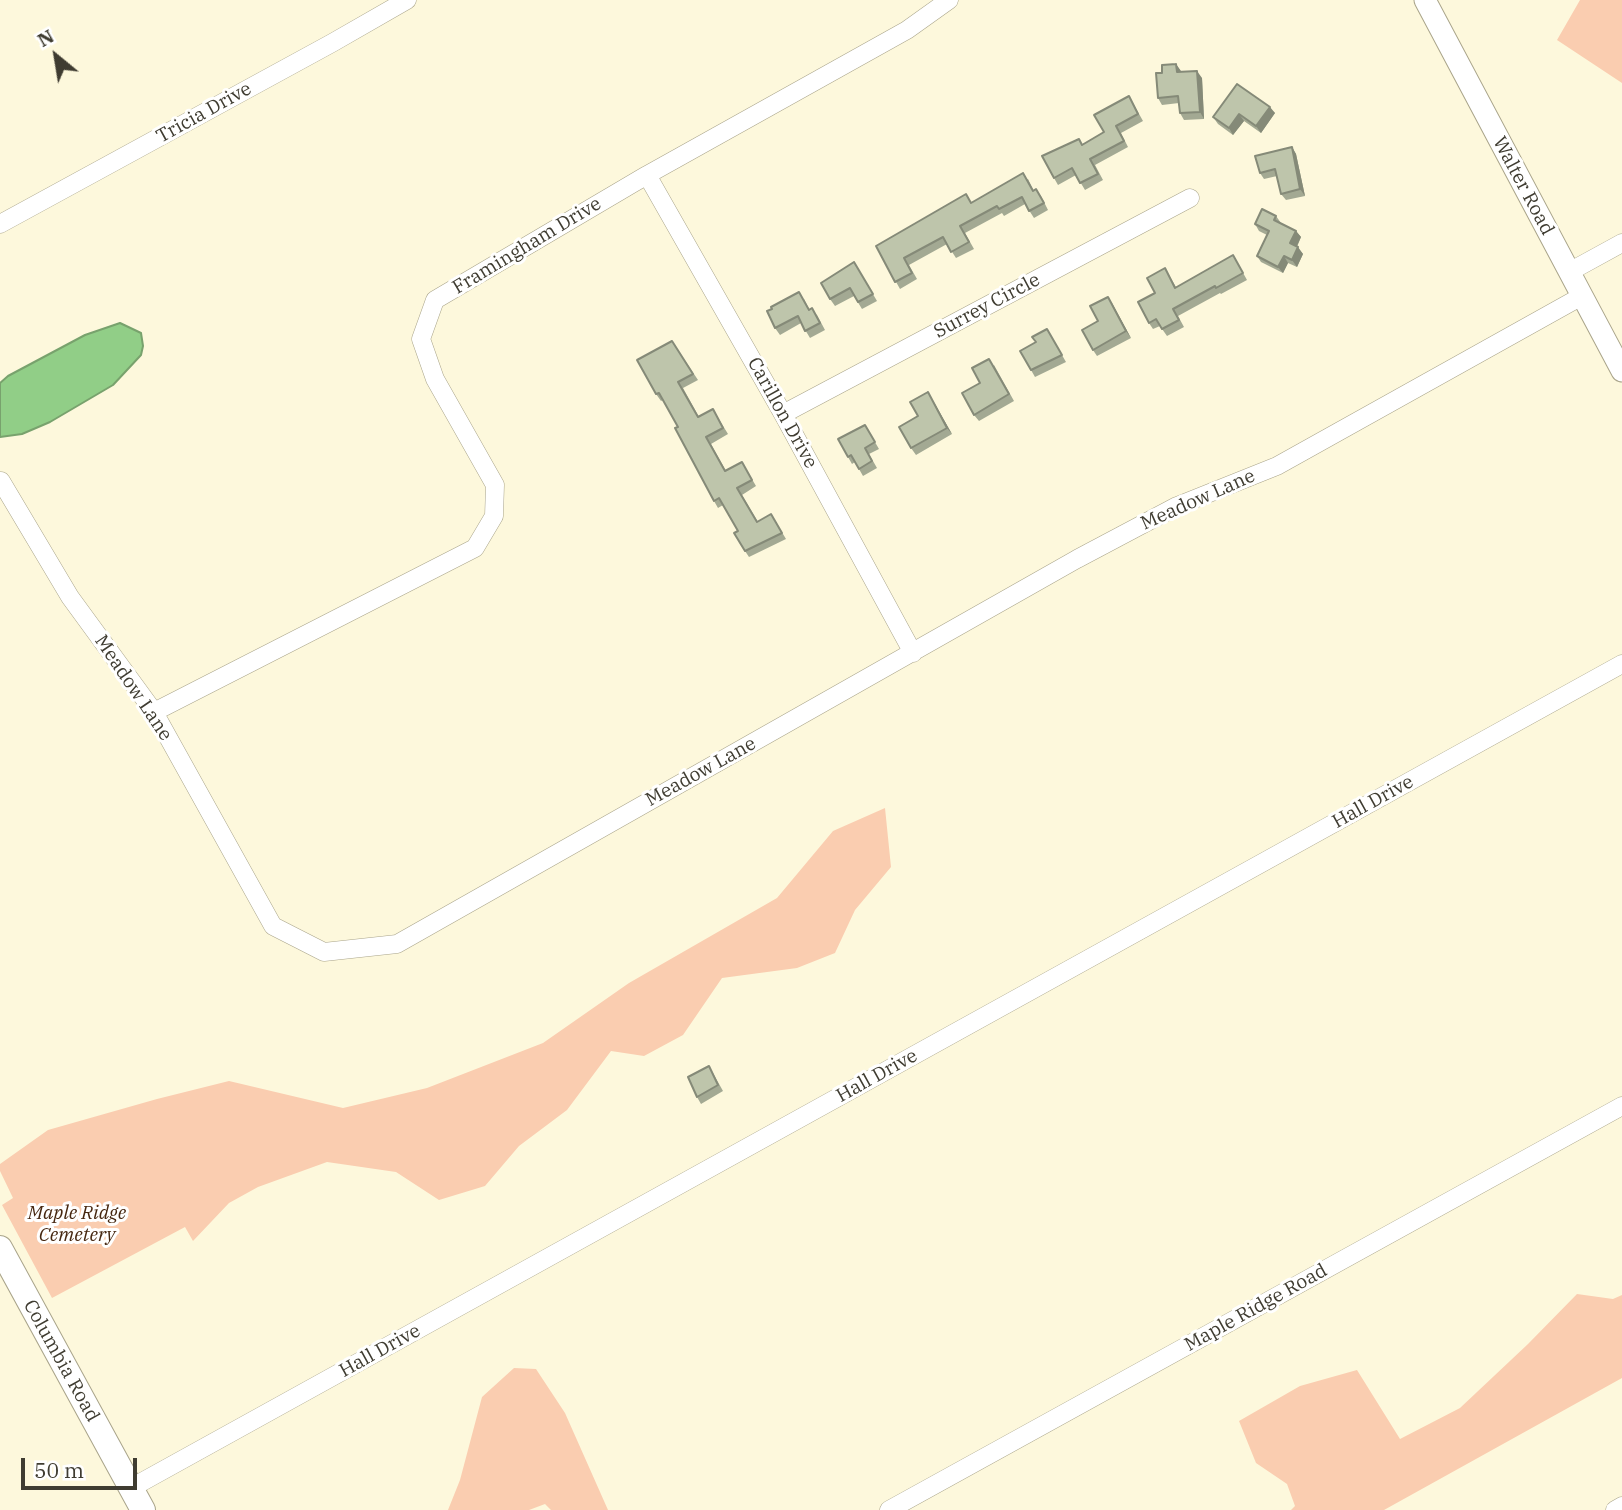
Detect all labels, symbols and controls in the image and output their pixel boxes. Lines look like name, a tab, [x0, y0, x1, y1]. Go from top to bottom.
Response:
north arrow	[21, 21, 91, 91]
text: N	[33, 24, 58, 52]
street label: Tricia Drive	[153, 78, 255, 148]
street label: Walter Road	[1487, 133, 1559, 239]
street label: Framingham Drive	[448, 193, 606, 299]
street label: Surrey Circle	[930, 269, 1044, 343]
street label: Carillon Drive	[742, 353, 822, 473]
street label: Meadow Lane	[1137, 465, 1259, 535]
street label: Meadow Lane	[89, 631, 177, 745]
street label: Meadow Lane	[642, 732, 760, 812]
street label: Hall Drive	[1329, 770, 1417, 834]
street label: Hall Drive	[833, 1044, 921, 1108]
park label: Maple Ridge Cemetery	[28, 1203, 126, 1247]
street label: Maple Ridge Road	[1181, 1259, 1331, 1357]
street label: Columbia Road	[18, 1296, 104, 1426]
street label: Hall Drive	[336, 1319, 424, 1383]
scale bar	[24, 1444, 140, 1488]
text: 50 m	[34, 1456, 84, 1484]

